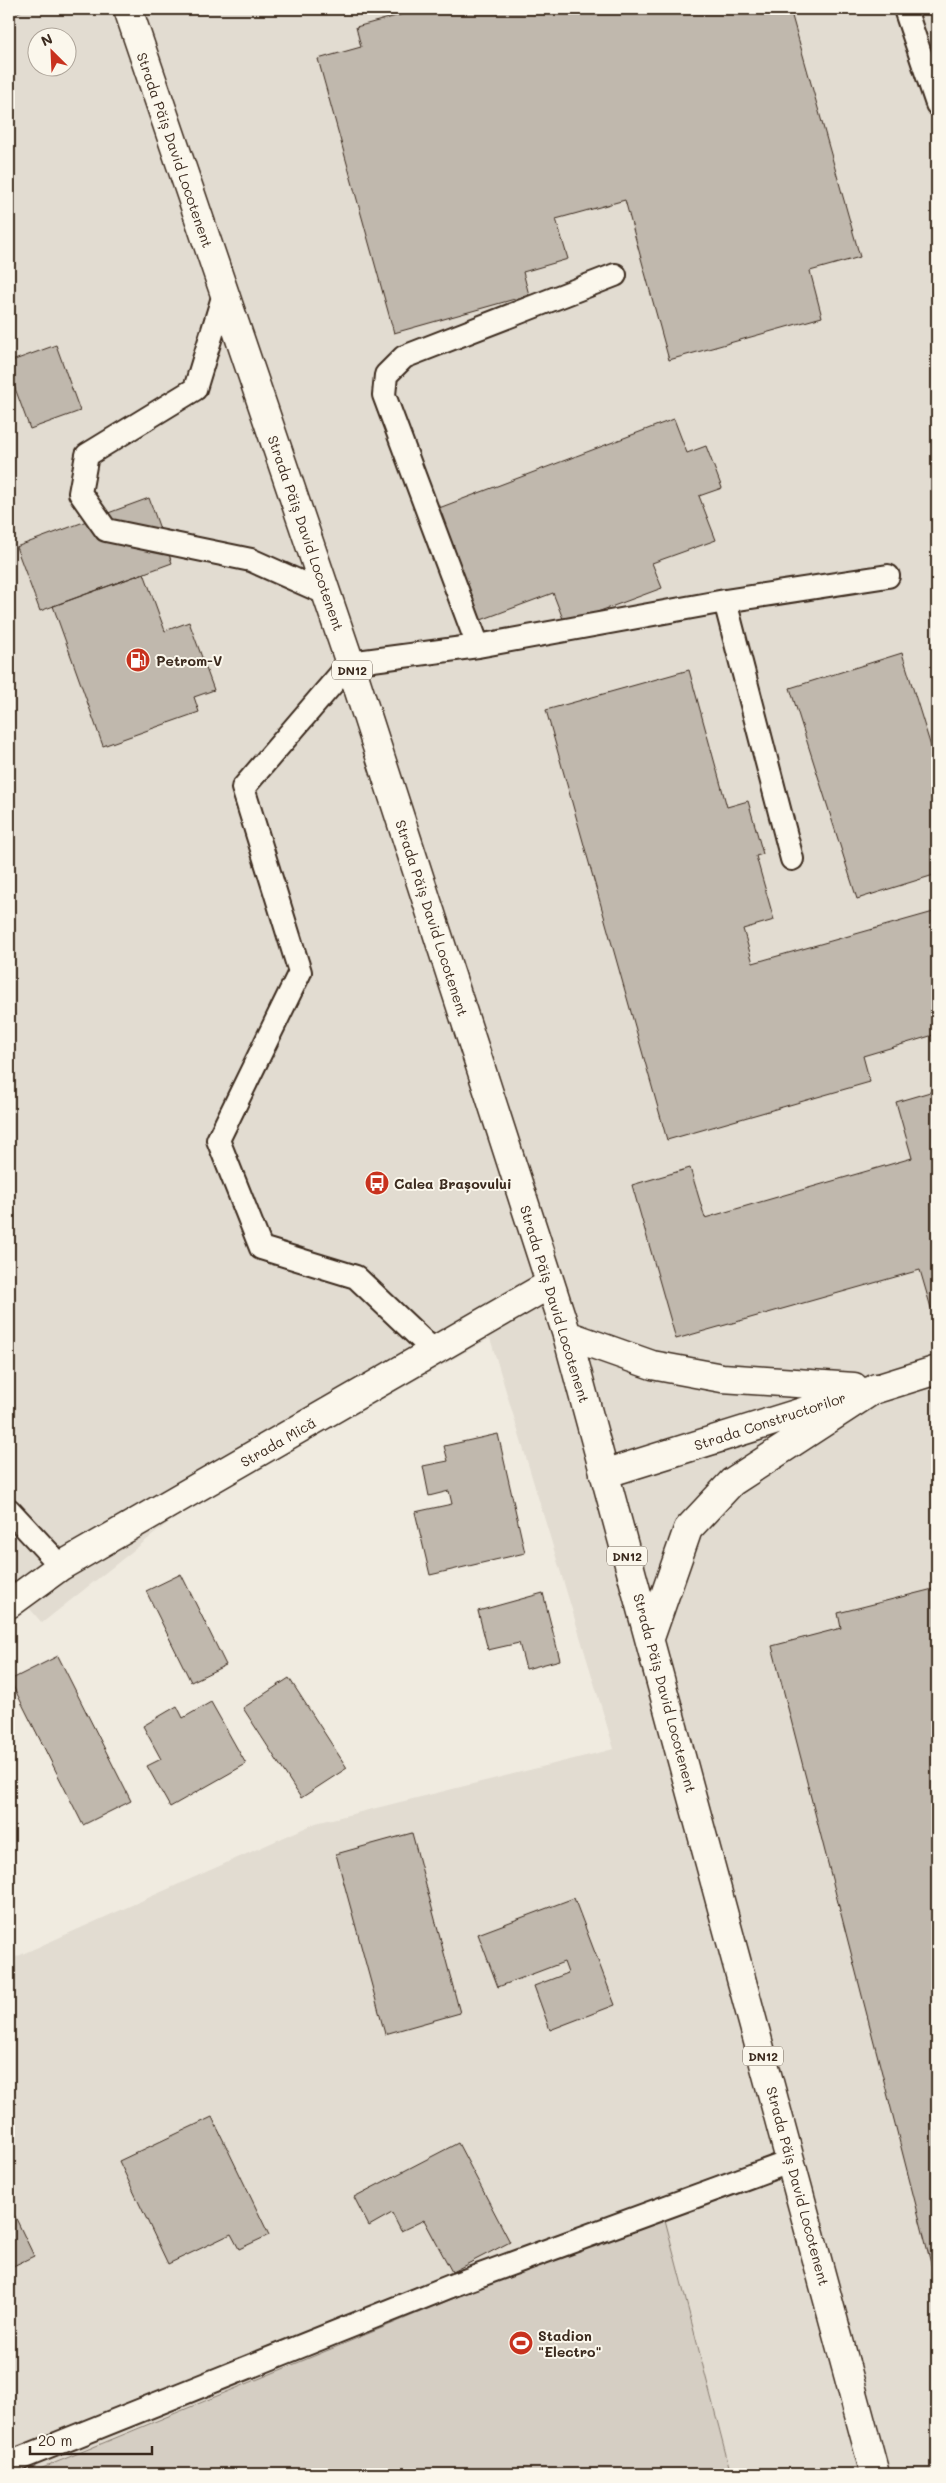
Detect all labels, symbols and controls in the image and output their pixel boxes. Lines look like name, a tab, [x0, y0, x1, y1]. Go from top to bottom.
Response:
north arrow	[28, 28, 78, 78]
text: N	[38, 29, 55, 51]
street label: Strada Păiș David Locotenent	[133, 50, 217, 250]
street label: Strada Păiș David Locotenent	[264, 433, 348, 633]
fuel station icon: Petrom-V	[125, 647, 151, 673]
place label: Petrom-V	[156, 651, 222, 670]
road number: DN12	[332, 660, 372, 680]
street label: Strada Păiș David Locotenent	[391, 817, 473, 1019]
bus stop icon: Calea Brașovului	[364, 1170, 390, 1196]
place label: Calea Brașovului	[394, 1174, 512, 1193]
street label: Strada Păiș David Locotenent	[516, 1203, 594, 1405]
street label: Strada Constructorilor	[692, 1387, 848, 1455]
street label: Strada Mică	[237, 1413, 319, 1471]
road number: DN12	[607, 1546, 647, 1565]
street label: Strada Păiș David Locotenent	[629, 1591, 701, 1795]
road number: DN12	[743, 2046, 783, 2066]
street label: Strada Păiș David Locotenent	[762, 2084, 834, 2288]
place label: Stadion "Electro"	[538, 2326, 602, 2361]
sports icon: Stadion "Electro"	[508, 2330, 534, 2356]
scale bar	[30, 2423, 152, 2455]
text: 20 m	[38, 2430, 72, 2450]

